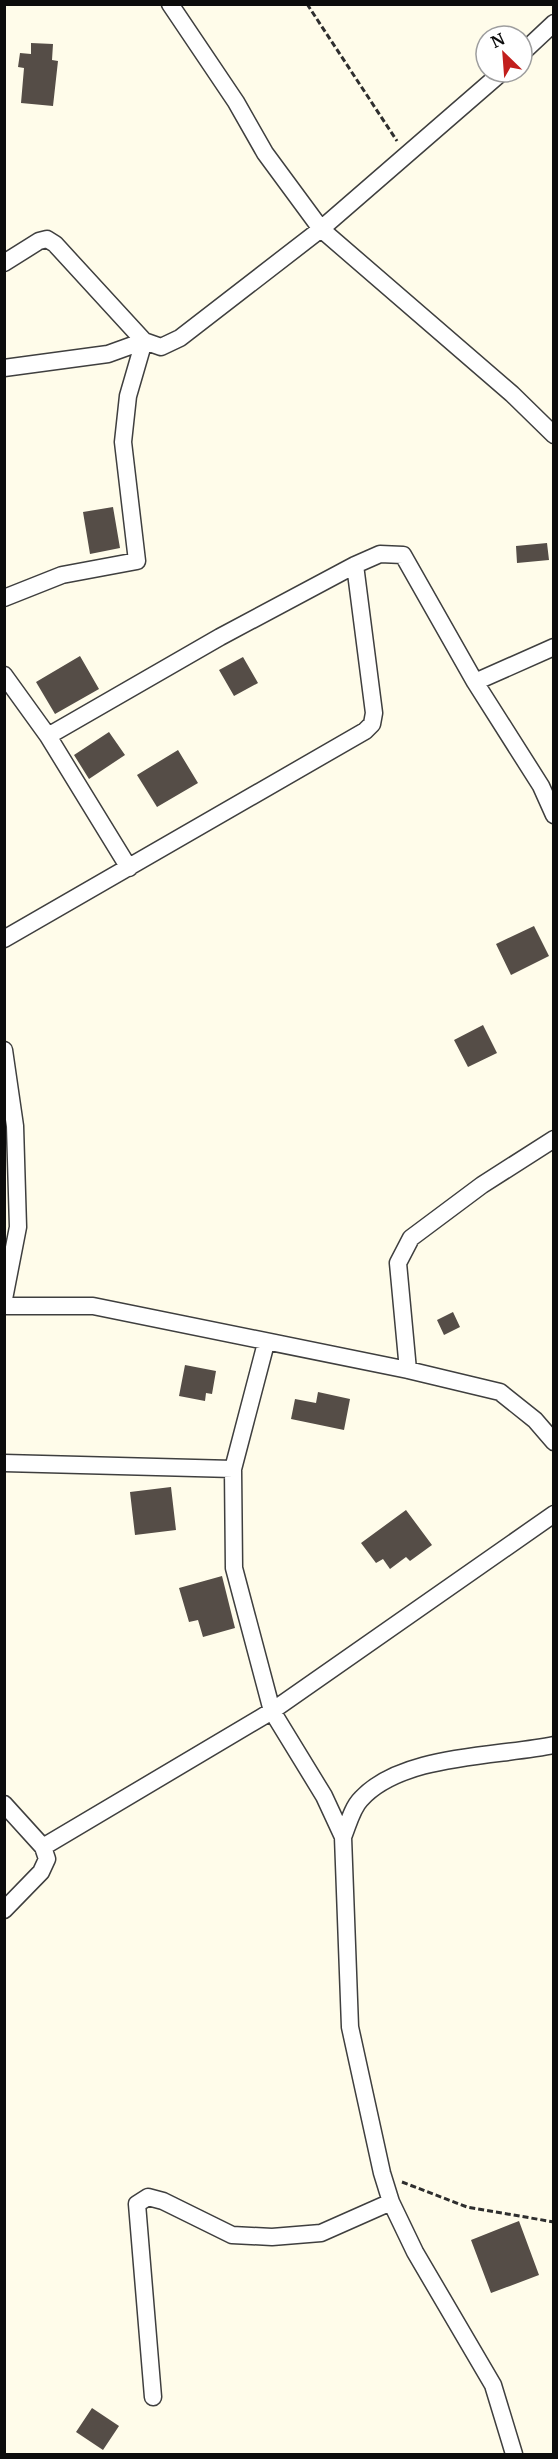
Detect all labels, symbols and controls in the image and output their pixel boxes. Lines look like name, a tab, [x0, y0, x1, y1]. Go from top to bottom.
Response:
north arrow	[474, 24, 534, 84]
text: N	[488, 29, 508, 52]

